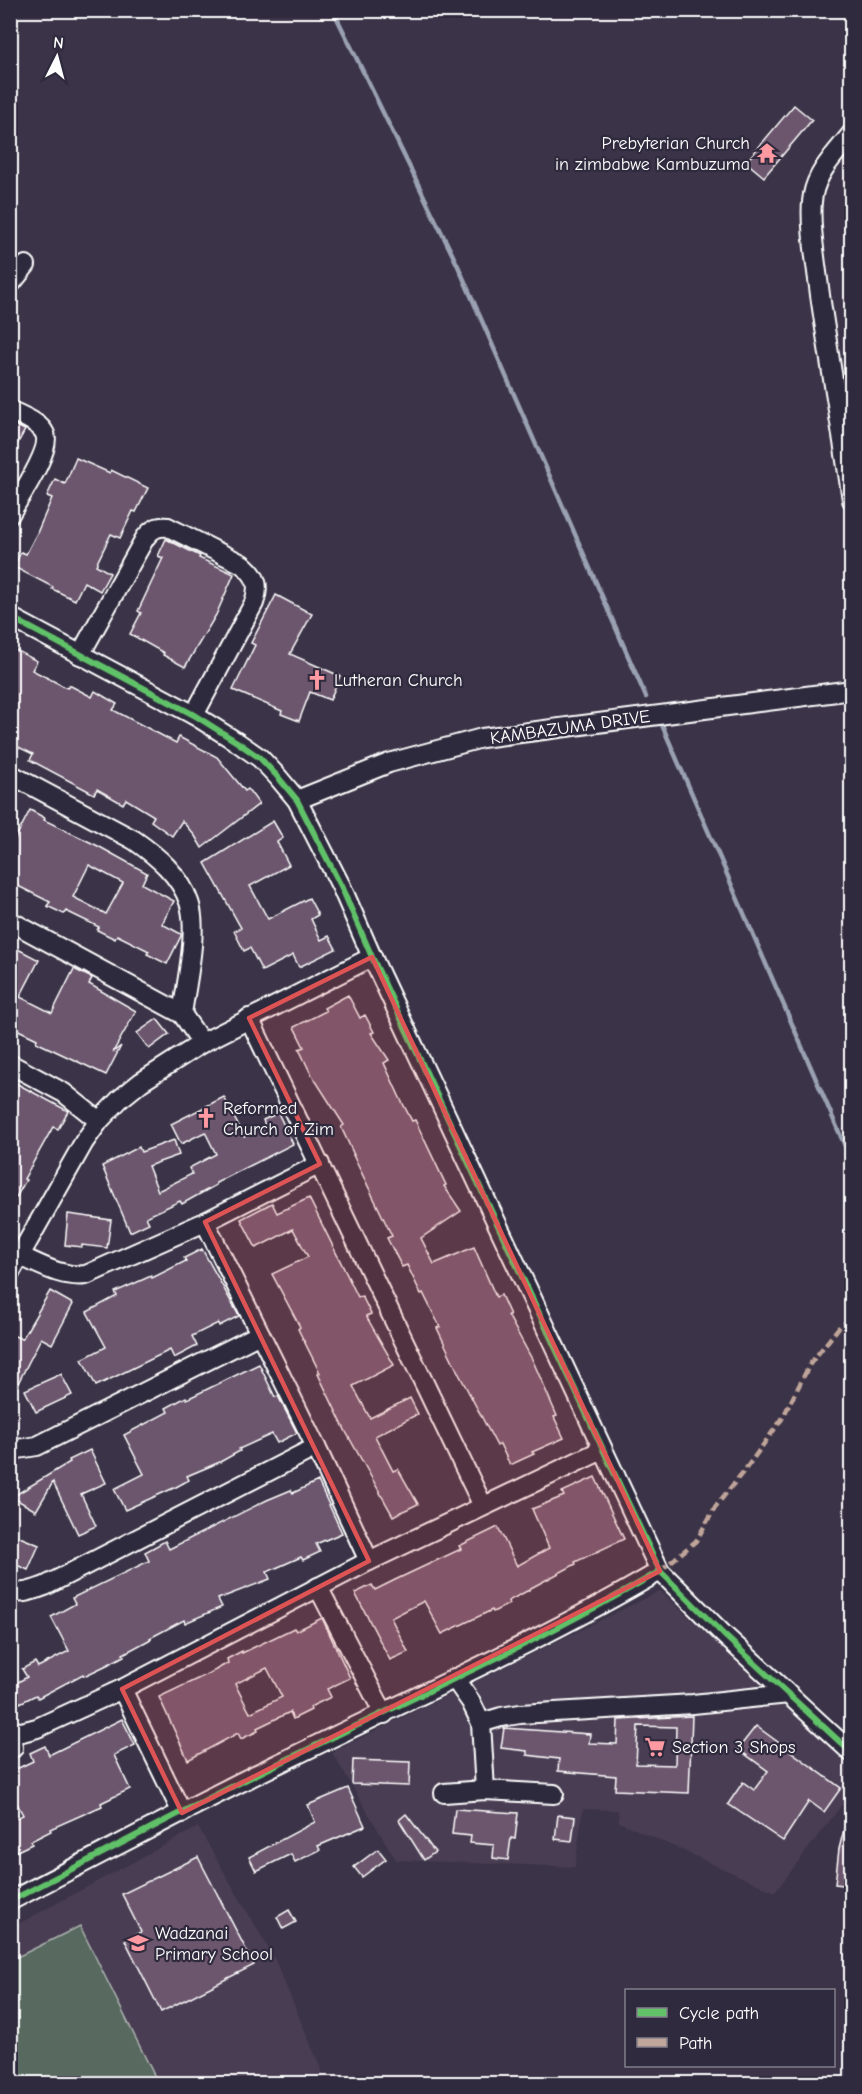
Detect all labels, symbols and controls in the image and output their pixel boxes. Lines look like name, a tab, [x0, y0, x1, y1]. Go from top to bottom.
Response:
north arrow	[27, 27, 87, 87]
text: N	[52, 34, 65, 53]
place label: Prebyterian Church in zimbabwe Kambuzuma	[555, 133, 750, 175]
temple icon: Prebyterian Church in zimbabwe Kambuzuma	[755, 141, 779, 165]
church icon: Lutheran Church	[305, 668, 329, 692]
place label: Lutheran Church	[334, 670, 463, 691]
street label: KAMBAZUMA DRIVE	[489, 706, 652, 749]
place label: Reformed Church of Zim	[223, 1098, 334, 1140]
church icon: Reformed Church of Zim	[194, 1106, 218, 1130]
supermarket icon: Section 3 Shops	[643, 1735, 667, 1759]
place label: Section 3 Shops	[672, 1737, 796, 1758]
place label: Wadzanai Primary School	[155, 1923, 273, 1965]
school or university icon: Wadzanai Primary School	[126, 1931, 150, 1955]
legend	[625, 1989, 835, 2067]
text: Cycle path	[679, 2003, 759, 2024]
text: Path	[679, 2033, 712, 2054]

